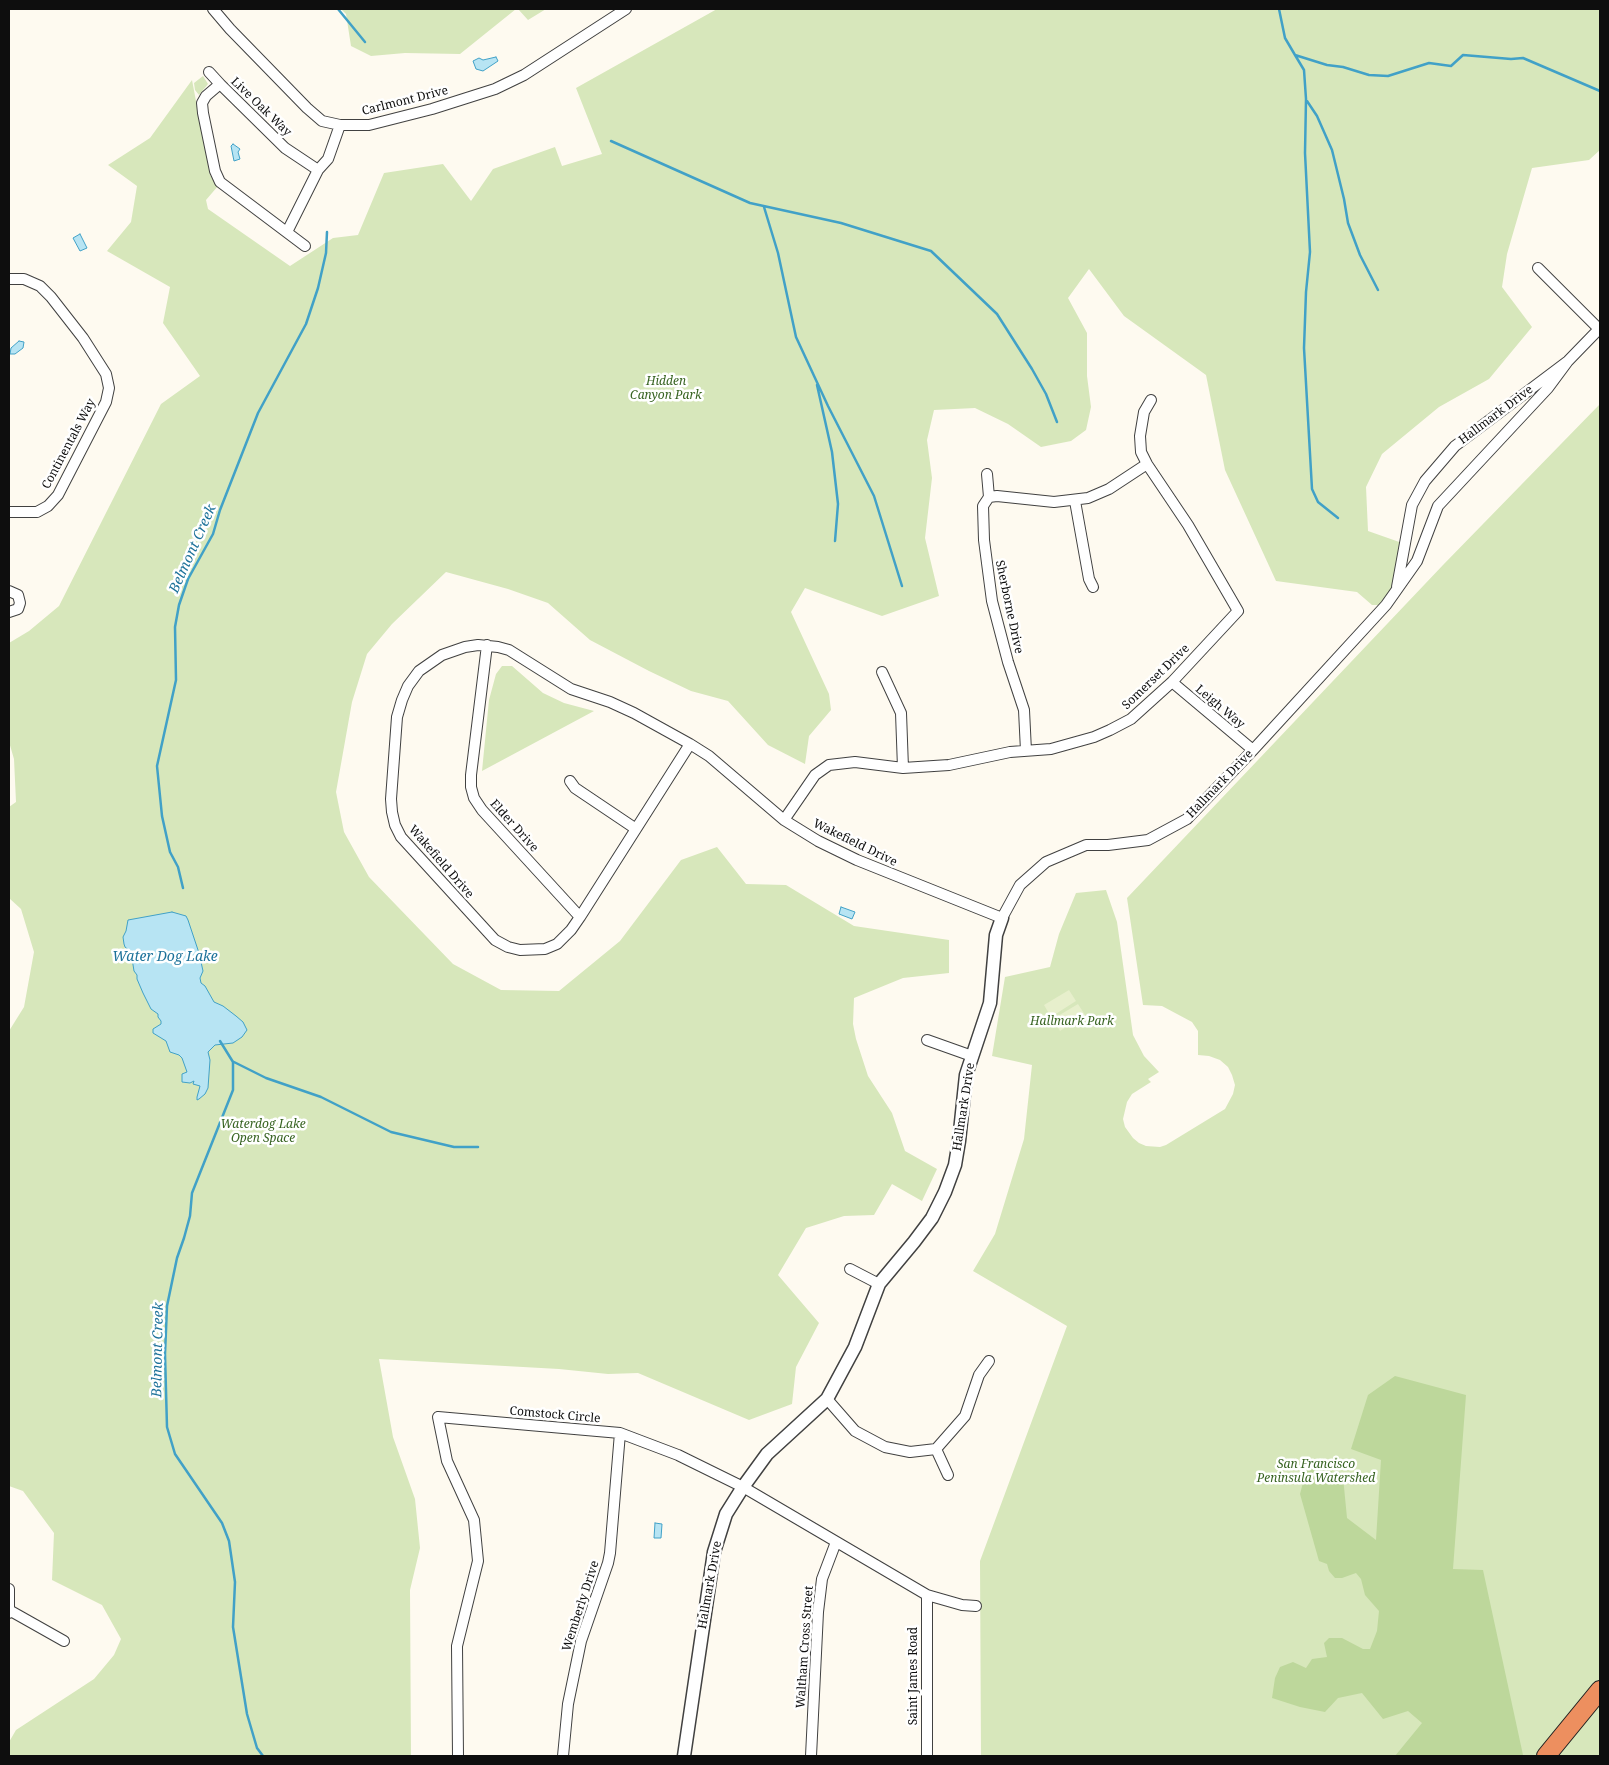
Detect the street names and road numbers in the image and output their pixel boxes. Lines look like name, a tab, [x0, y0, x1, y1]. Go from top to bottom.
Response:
street label: Live Oak Way	[228, 75, 294, 139]
street label: Carlmont Drive	[360, 83, 450, 119]
street label: Hallmark Drive	[1456, 382, 1536, 448]
street label: Continentals Way	[39, 396, 99, 492]
street label: Sherborne Drive	[992, 559, 1026, 655]
street label: Somerset Drive	[1119, 641, 1193, 713]
street label: Leigh Way	[1192, 682, 1248, 732]
street label: Hallmark Drive	[1184, 747, 1256, 821]
street label: Elder Drive	[487, 797, 541, 855]
street label: Wakefield Drive	[811, 816, 899, 870]
street label: Wakefield Drive	[405, 823, 477, 901]
street label: Hallmark Drive	[950, 1062, 978, 1152]
street label: Comstock Circle	[509, 1404, 601, 1426]
street label: Hallmark Drive	[695, 1540, 725, 1630]
street label: Wemberly Drive	[560, 1559, 602, 1653]
street label: Waltham Cross Street	[794, 1585, 816, 1709]
street label: Saint James Road	[907, 1627, 921, 1725]

